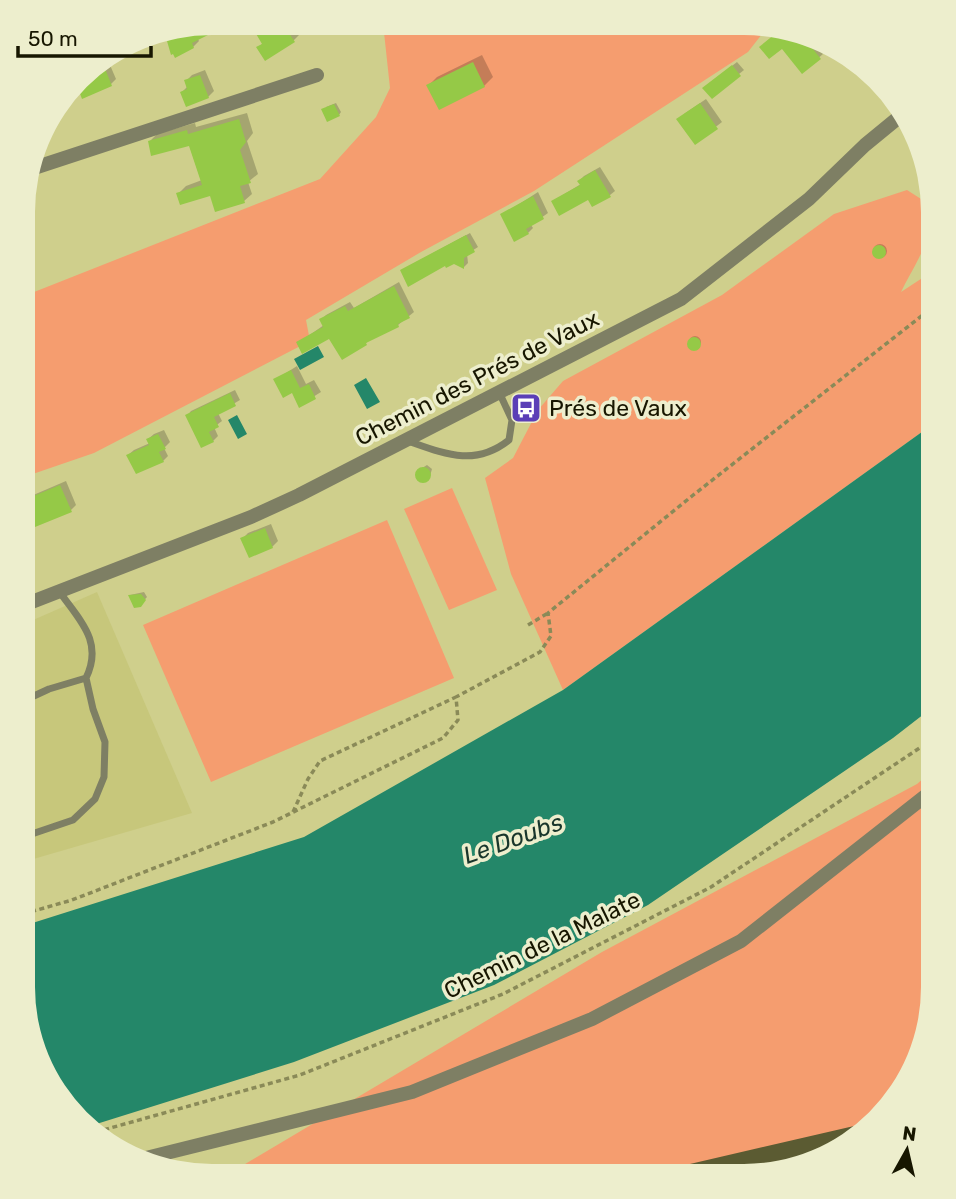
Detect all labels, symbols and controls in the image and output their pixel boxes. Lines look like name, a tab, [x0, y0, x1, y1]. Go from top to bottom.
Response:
scale bar	[18, 14, 150, 58]
text: 50 m	[28, 26, 78, 51]
street label: Chemin des Prés de Vaux	[351, 304, 603, 452]
bus stop icon: Prés de Vaux	[509, 391, 543, 425]
place label: Prés de Vaux	[549, 394, 687, 422]
water label: Le Doubs	[460, 808, 566, 870]
street label: Chemin de la Malate	[439, 885, 645, 1005]
north arrow	[872, 1115, 942, 1185]
text: N	[901, 1121, 918, 1146]

